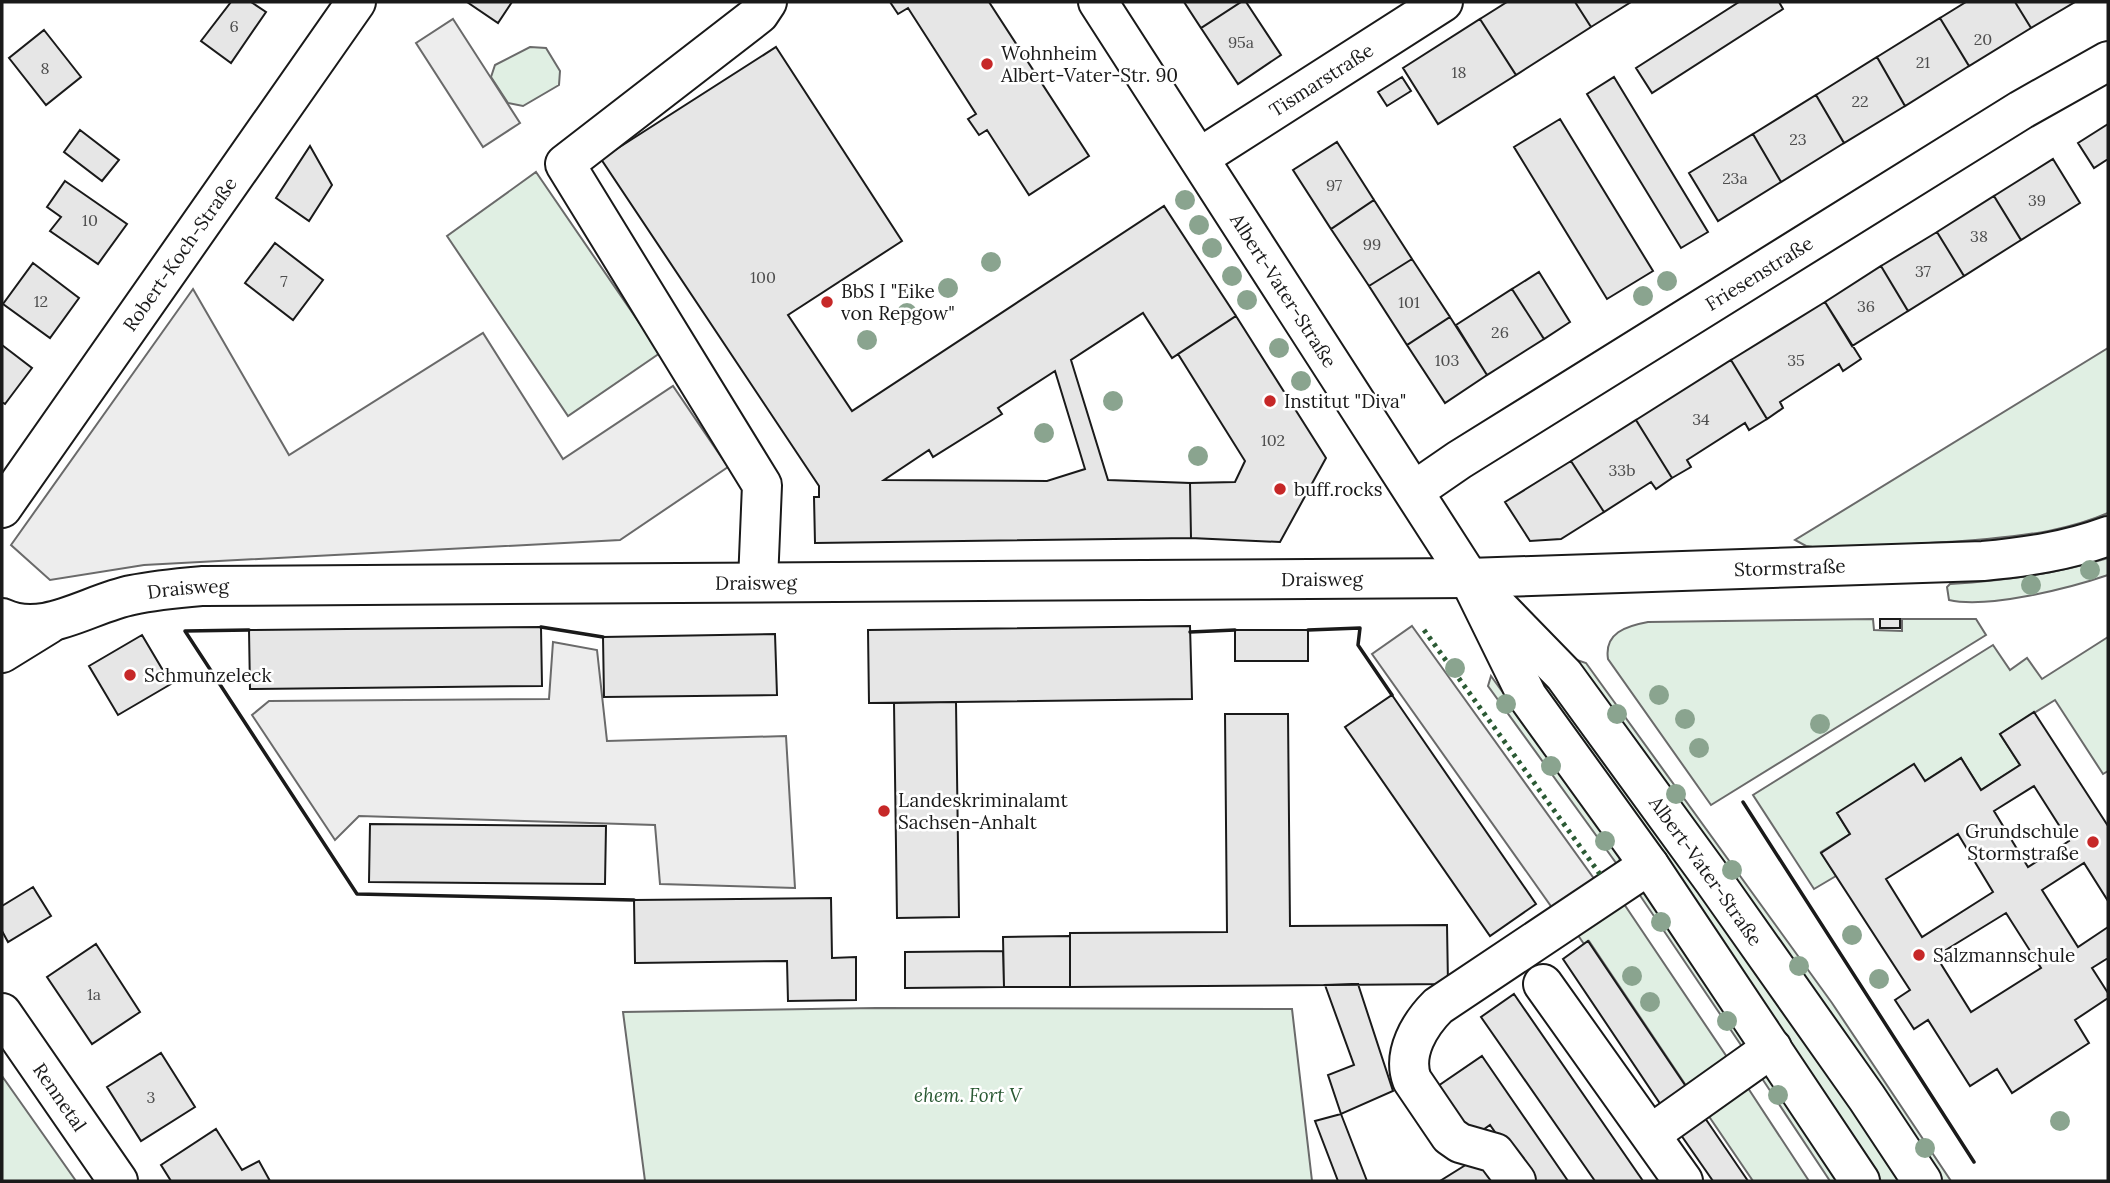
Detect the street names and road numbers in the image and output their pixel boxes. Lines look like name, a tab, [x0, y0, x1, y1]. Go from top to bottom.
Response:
street label: Tismarstraße	[1265, 38, 1378, 122]
street label: Robert-Koch-Straße	[118, 172, 242, 336]
street label: Albert-Vater-Straße	[1225, 208, 1342, 372]
street label: Friesenstraße	[1701, 231, 1817, 316]
street label: Stormstraße	[1734, 554, 1846, 581]
street label: Draisweg	[1281, 567, 1364, 591]
street label: Draisweg	[715, 570, 798, 595]
street label: Draisweg	[146, 574, 230, 604]
street label: Albert-Vater-Straße	[1644, 791, 1768, 950]
street label: Rennetal	[28, 1058, 92, 1136]

